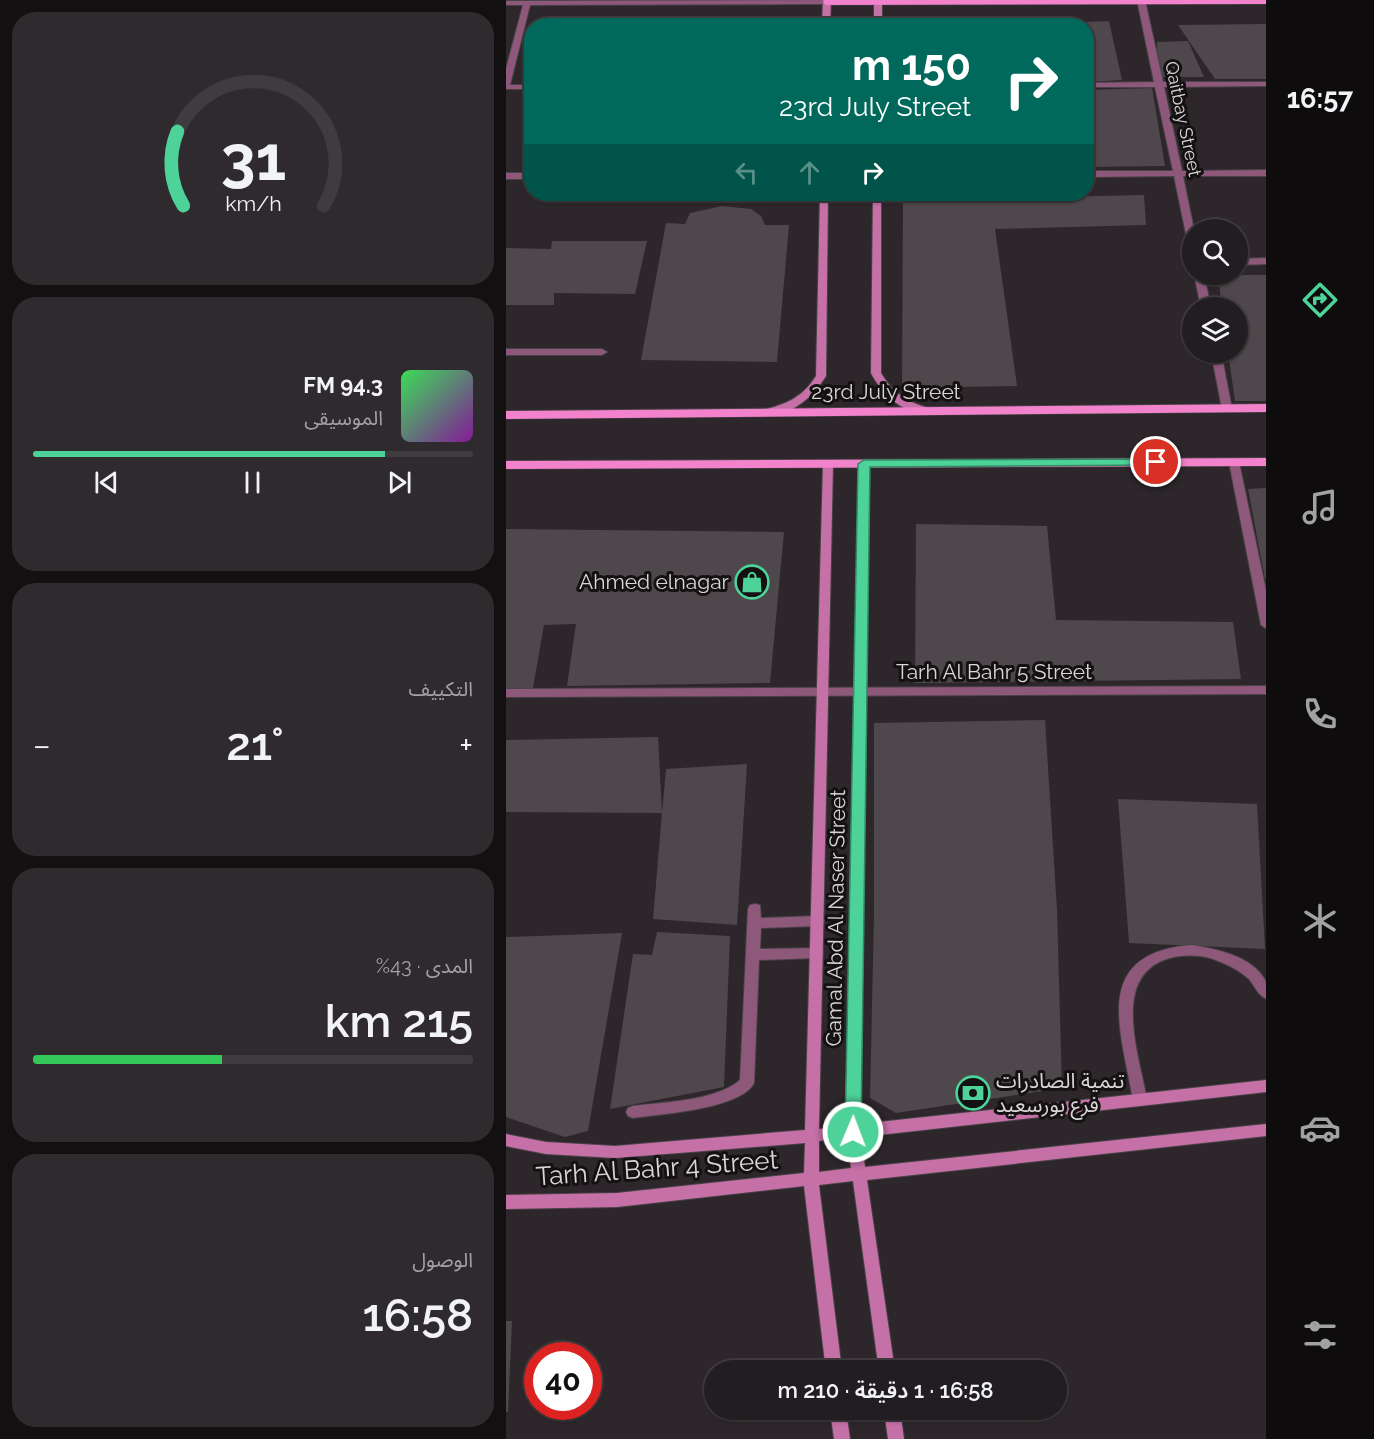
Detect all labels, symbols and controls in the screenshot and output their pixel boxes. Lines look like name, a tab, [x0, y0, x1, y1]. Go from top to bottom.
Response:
text: 150 m	[852, 41, 971, 90]
icon: right	[992, 42, 1070, 120]
street label: Qaitbay Street	[1161, 59, 1206, 179]
text: 16:57	[1287, 83, 1353, 114]
text: 23rd July Street	[779, 91, 971, 122]
text: 31	[220, 121, 286, 195]
icon: left	[730, 156, 763, 189]
icon: ahead	[793, 156, 826, 189]
icon: right	[856, 156, 889, 189]
text: km/h	[225, 191, 281, 216]
map controls	[1182, 219, 1248, 363]
button: search	[1182, 219, 1248, 285]
icon: directions	[1299, 279, 1341, 321]
button: layers	[1182, 297, 1248, 363]
text: 94.3 FM	[303, 372, 383, 398]
street label: 23rd July Street	[811, 379, 961, 404]
text: الموسيقى	[304, 406, 383, 430]
pin	[1130, 436, 1181, 487]
icon: arrive	[1139, 445, 1172, 478]
icon: previous	[90, 466, 123, 499]
icon: pause	[236, 466, 269, 499]
icon: next	[383, 466, 416, 499]
icon: music	[1299, 486, 1341, 528]
shop icon: Ahmed elnagar	[734, 564, 770, 600]
place label: Ahmed elnagar	[579, 569, 730, 594]
street label: Tarh Al Bahr 5 Street	[896, 659, 1092, 684]
text: التكييف	[409, 677, 473, 701]
icon: phone	[1299, 693, 1341, 735]
text: 21°	[226, 718, 284, 771]
text: −	[33, 726, 51, 765]
text: +	[459, 726, 473, 765]
street label: Gamal Abd Al Naser Street	[821, 789, 850, 1047]
icon: climate	[1299, 900, 1341, 942]
text: المدى · 43%	[376, 954, 473, 978]
text: 215 km	[325, 995, 473, 1048]
place label: تنمية الصادرات فرع بورسعيد	[996, 1068, 1125, 1120]
bank icon: تنمية الصادرات فرع بورسعيد	[955, 1075, 991, 1111]
position arrow	[821, 1100, 885, 1164]
icon: car	[1299, 1107, 1341, 1149]
street label: Tarh Al Bahr 4 Street	[535, 1145, 779, 1191]
text: الوصول	[412, 1248, 473, 1272]
text: 16:58	[363, 1289, 473, 1342]
icon: filters	[1299, 1314, 1341, 1356]
speed limit sign: 40	[524, 1342, 602, 1420]
text: 16:58 · 1 دقيقة · 210 m	[777, 1377, 994, 1403]

